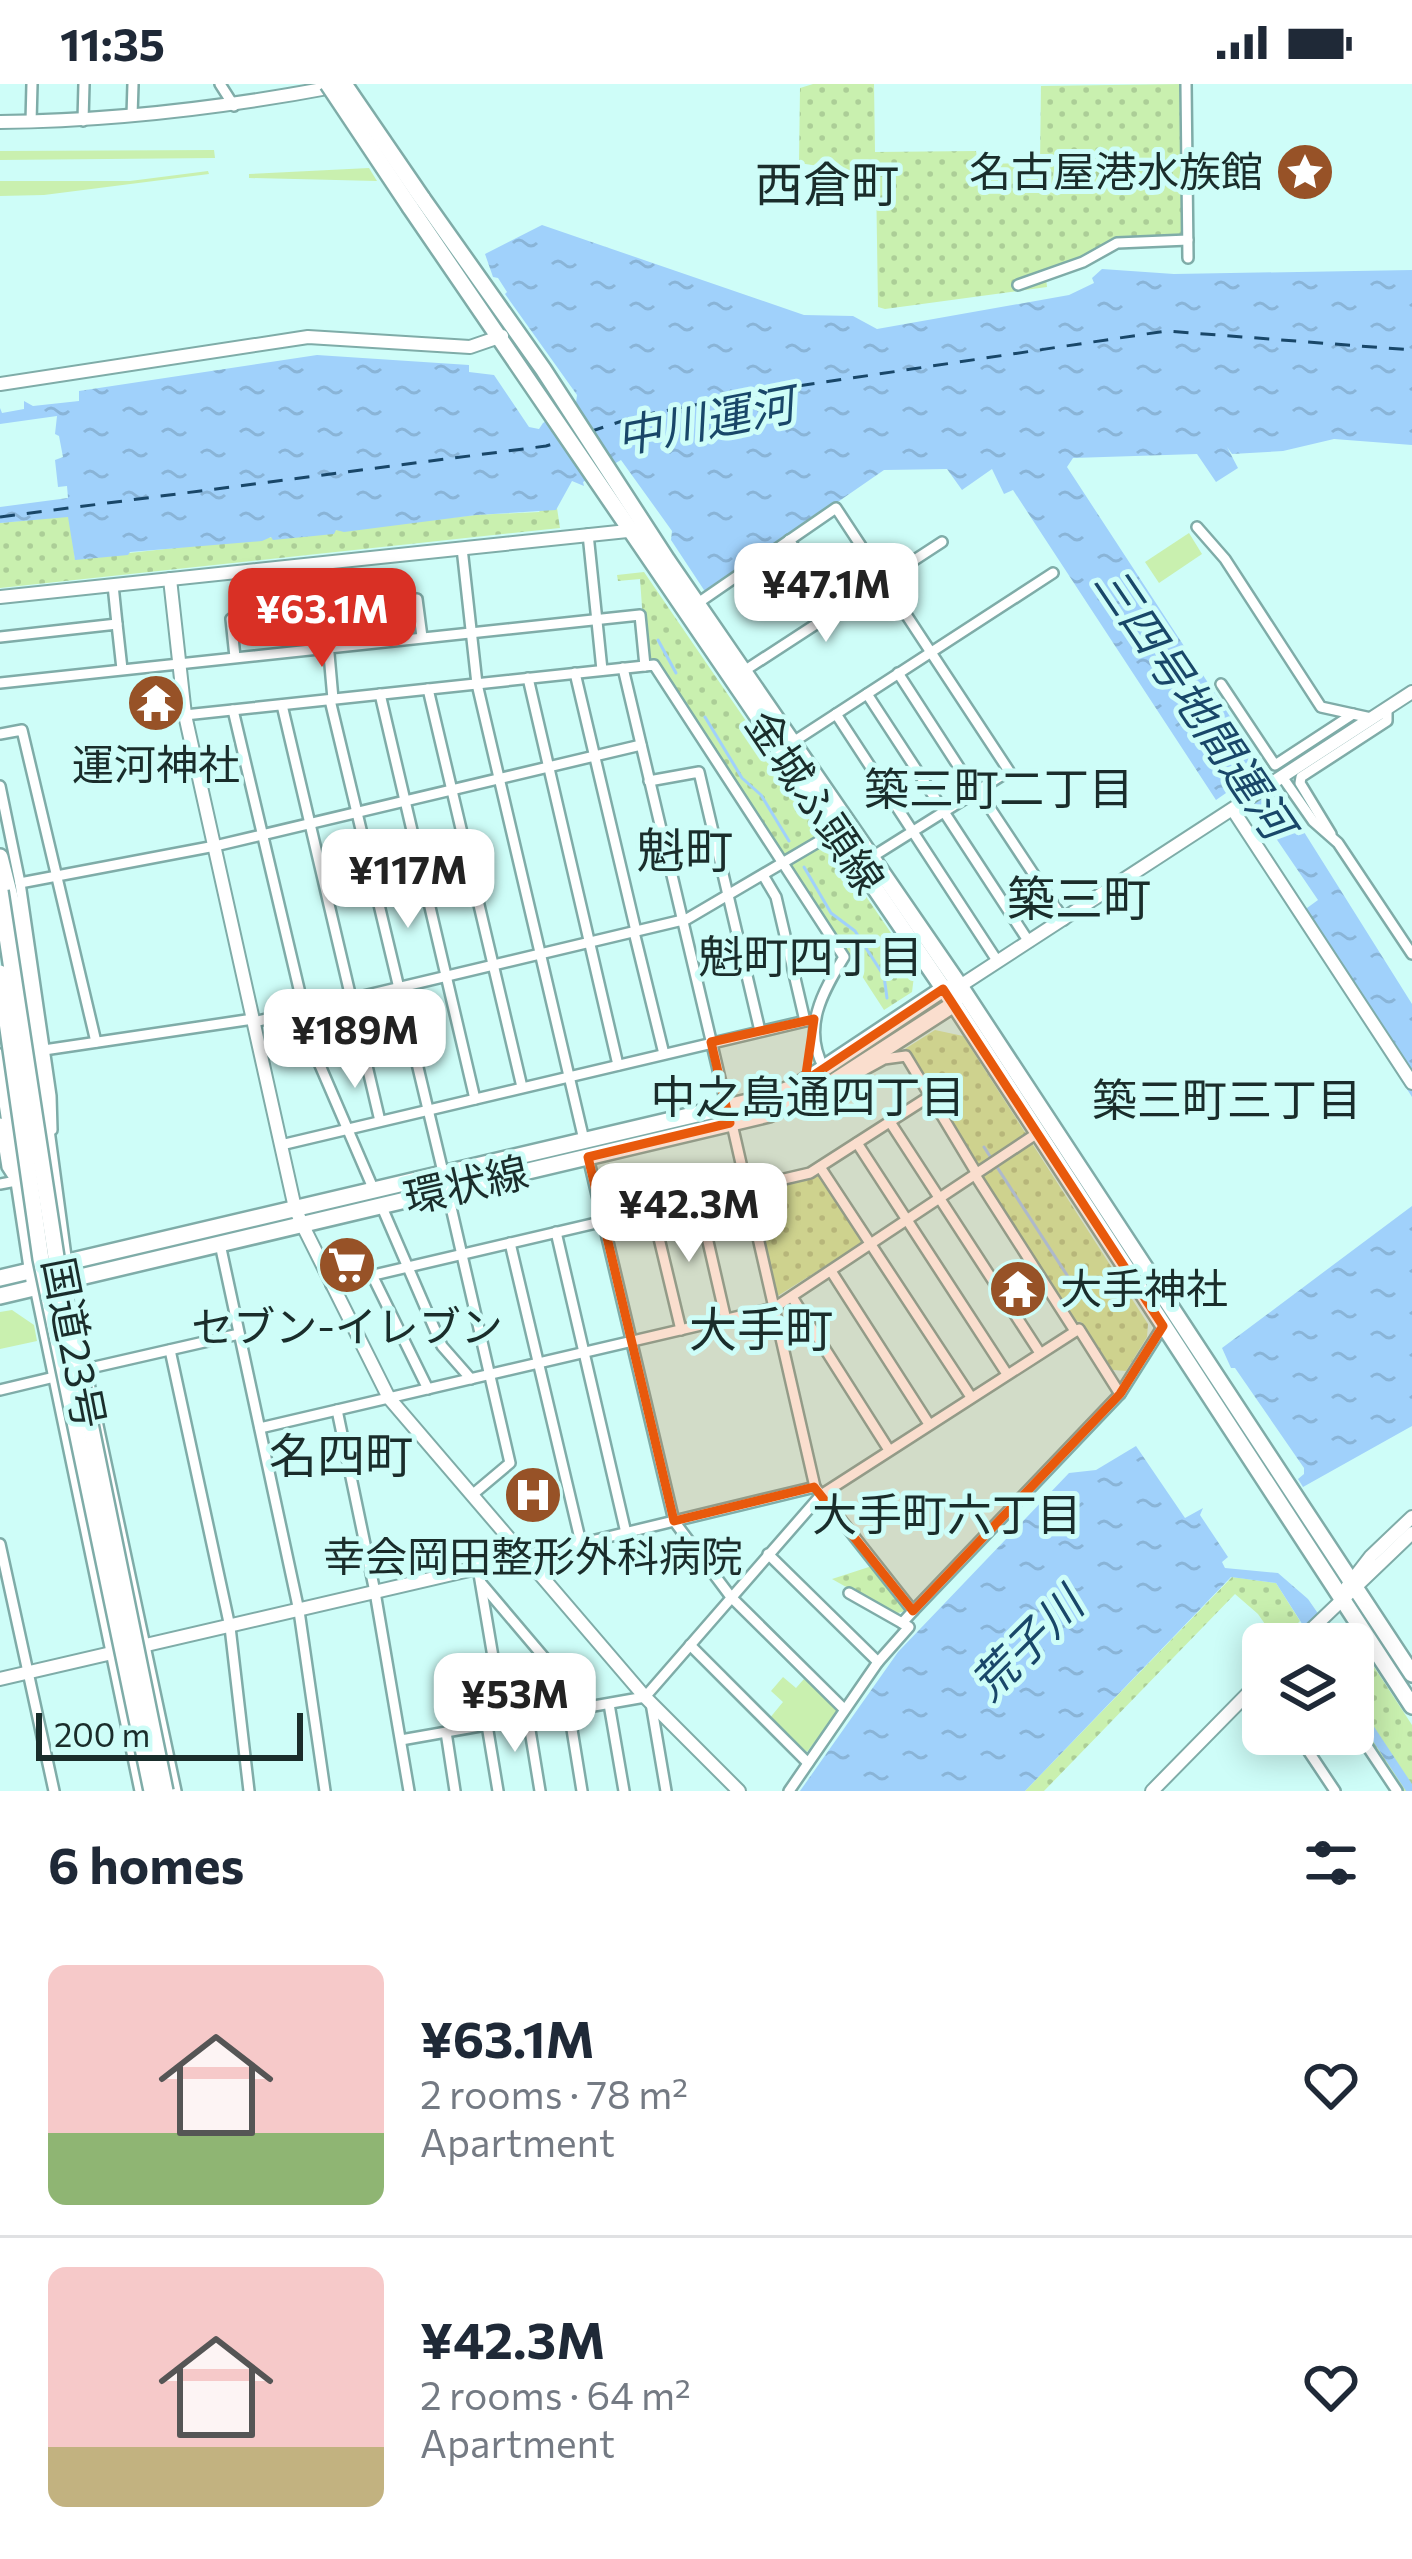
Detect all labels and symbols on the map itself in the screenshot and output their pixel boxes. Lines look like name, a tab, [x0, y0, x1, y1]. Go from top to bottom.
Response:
place icon: 名古屋港水族館	[1274, 141, 1336, 203]
place label: 名古屋港水族館	[969, 144, 1263, 196]
district label: 西倉町	[755, 153, 899, 212]
water label: 中川運河	[611, 373, 806, 463]
pin: ¥47.1M	[728, 543, 924, 645]
water label: 三四号地間運河	[1085, 556, 1311, 854]
pin: ¥63.1M	[224, 568, 420, 670]
temple icon: 運河神社	[125, 672, 187, 734]
street label: 金城ふ頭線	[736, 699, 897, 902]
place label: 運河神社	[72, 737, 240, 789]
district label: 築三町二丁目	[864, 759, 1134, 814]
district label: 魁町	[637, 819, 733, 878]
pin: ¥117M	[324, 829, 492, 931]
district label: 築三町	[1007, 867, 1151, 926]
district label: 魁町四丁目	[698, 927, 924, 982]
pin: ¥189M	[271, 989, 439, 1091]
district label: 中之島通四丁目	[650, 1067, 966, 1122]
district label: 築三町三丁目	[1092, 1070, 1362, 1125]
street label: 環状線	[398, 1144, 533, 1223]
pin: ¥42.3M	[591, 1163, 787, 1265]
supermarket icon: セブン-イレブン	[316, 1234, 378, 1296]
street label: 国道23号	[34, 1253, 118, 1433]
temple icon: 大手神社	[987, 1258, 1049, 1320]
place label: 大手神社	[1060, 1261, 1228, 1313]
district label: 大手町	[689, 1298, 833, 1357]
place label: セブン-イレブン	[191, 1299, 503, 1351]
district label: 名四町	[269, 1424, 413, 1483]
hospital icon: 幸会岡田整形外科病院	[502, 1464, 564, 1526]
district label: 大手町六丁目	[812, 1485, 1082, 1540]
place label: 幸会岡田整形外科病院	[323, 1529, 743, 1581]
water label: 荒子川	[958, 1572, 1095, 1709]
pin: ¥53M	[444, 1653, 586, 1755]
scale bar	[36, 1707, 303, 1760]

